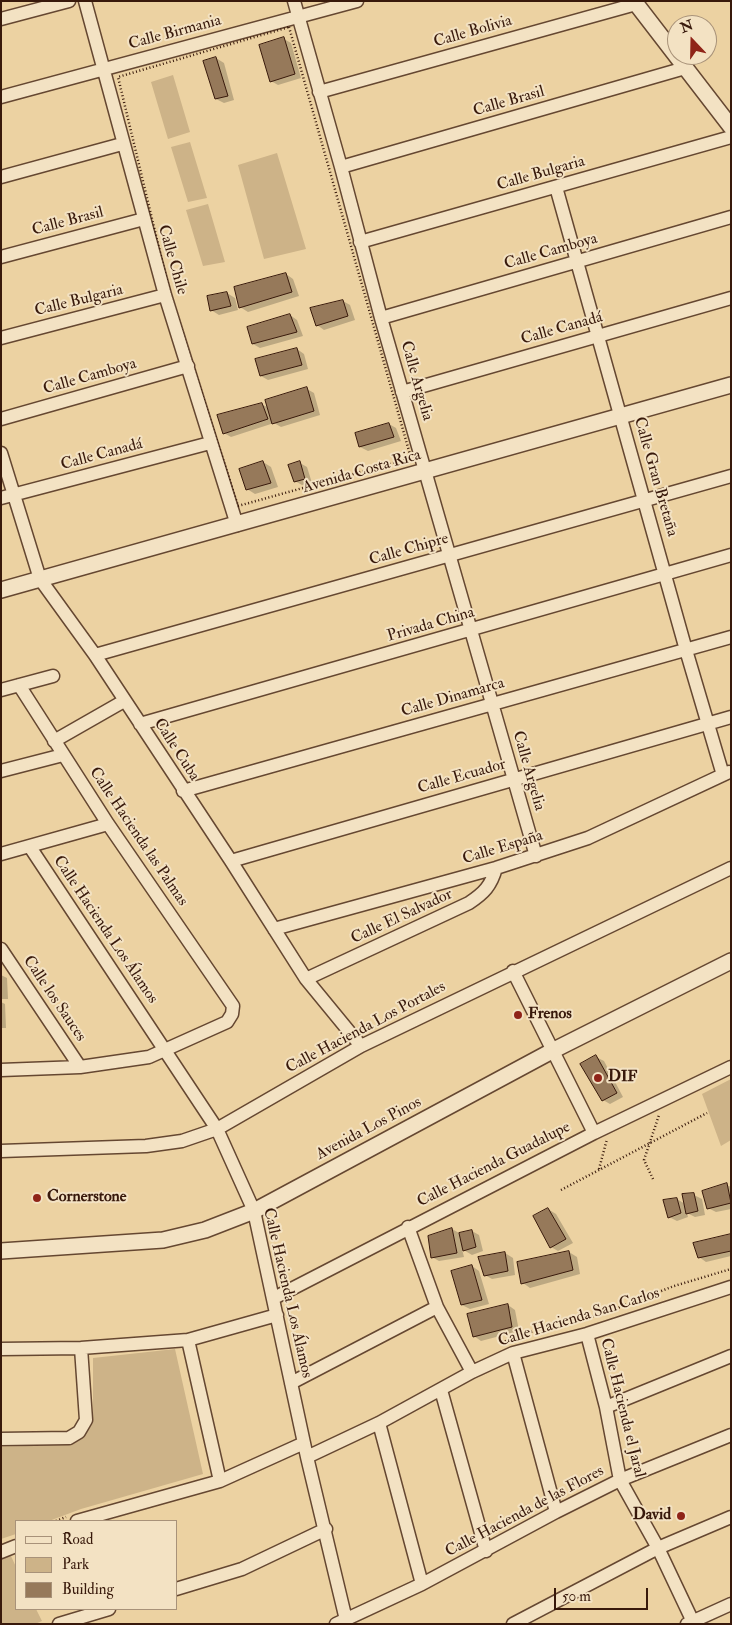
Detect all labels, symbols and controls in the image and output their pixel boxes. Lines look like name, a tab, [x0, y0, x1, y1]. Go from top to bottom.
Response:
street label: Calle Birmania	[127, 11, 223, 55]
street label: Calle Bolivia	[432, 12, 514, 52]
north arrow	[667, 15, 717, 65]
text: N	[678, 16, 696, 37]
street label: Calle Brasil	[471, 83, 547, 121]
street label: Calle Bulgaria	[495, 152, 587, 196]
street label: Calle Brasil	[30, 203, 106, 241]
street label: Calle Chile	[153, 223, 191, 297]
street label: Calle Camboya	[502, 230, 600, 274]
street label: Calle Bulgaria	[33, 281, 125, 321]
street label: Calle Canadá	[519, 308, 605, 350]
street label: Calle Argelia	[395, 339, 437, 423]
street label: Calle Camboya	[41, 355, 139, 399]
street label: Calle Gran Bretaña	[629, 415, 681, 539]
street label: Calle Canadá	[59, 435, 145, 475]
street label: Avenida Costa Rica	[301, 446, 423, 498]
street label: Calle Chipre	[367, 530, 451, 570]
street label: Privada China	[385, 603, 477, 647]
street label: Calle Dinamarca	[399, 674, 507, 722]
street label: Calle Cuba	[149, 715, 203, 785]
street label: Calle Argelia	[507, 729, 549, 813]
street label: Calle Ecuador	[416, 755, 508, 799]
street label: Calle Hacienda las Palmas	[84, 764, 192, 910]
street label: Calle España	[461, 827, 545, 869]
street label: Calle Hacienda Los Álamos	[48, 852, 162, 1008]
street label: Calle El Salvador	[348, 885, 456, 949]
street label: Calle los Sauces	[18, 952, 90, 1046]
street label: Calle Hacienda Los Portales	[283, 978, 449, 1078]
place label: Frenos	[528, 1005, 572, 1025]
marker: Frenos	[512, 1009, 524, 1021]
place label: DIF	[608, 1068, 637, 1088]
marker: DIF	[592, 1072, 604, 1084]
street label: Avenida Los Pinos	[313, 1093, 425, 1165]
street label: Calle Hacienda Guadalupe	[414, 1118, 574, 1212]
place label: Cornerstone	[47, 1188, 127, 1208]
marker: Cornerstone	[31, 1192, 43, 1204]
street label: Calle Hacienda Los Álamos	[258, 1206, 316, 1380]
street label: Calle Hacienda San Carlos	[496, 1284, 662, 1352]
street label: Calle Hacienda el Jaral	[595, 1336, 649, 1480]
street label: Calle Hacienda de las Flores	[442, 1462, 608, 1562]
place label: David	[633, 1506, 671, 1526]
marker: David	[675, 1510, 687, 1522]
legend	[15, 1520, 178, 1610]
text: Road	[62, 1530, 93, 1549]
text: Park	[62, 1555, 89, 1574]
scale bar	[557, 1578, 651, 1610]
text: Building	[62, 1580, 114, 1599]
text: 50 m	[562, 1587, 591, 1606]

